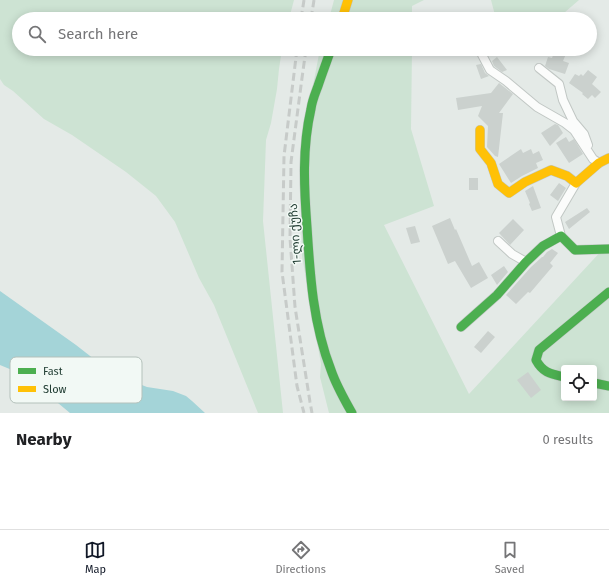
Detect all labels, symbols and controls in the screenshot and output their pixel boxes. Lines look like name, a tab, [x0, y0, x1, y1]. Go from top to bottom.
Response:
search box	[12, 12, 597, 56]
icon: search	[26, 23, 48, 45]
text: Search here	[58, 25, 138, 43]
street label: 1-ლი ქუჩა	[286, 203, 305, 265]
legend	[10, 357, 142, 403]
text: Fast	[43, 365, 63, 378]
map controls	[561, 365, 597, 401]
button: locate	[561, 365, 597, 401]
text: Slow	[43, 383, 67, 396]
text: Nearby	[16, 429, 71, 450]
text: 0 results	[542, 432, 593, 447]
tab: Map	[84, 539, 106, 576]
tab: Directions	[275, 539, 326, 576]
tab: Saved	[495, 539, 525, 576]

